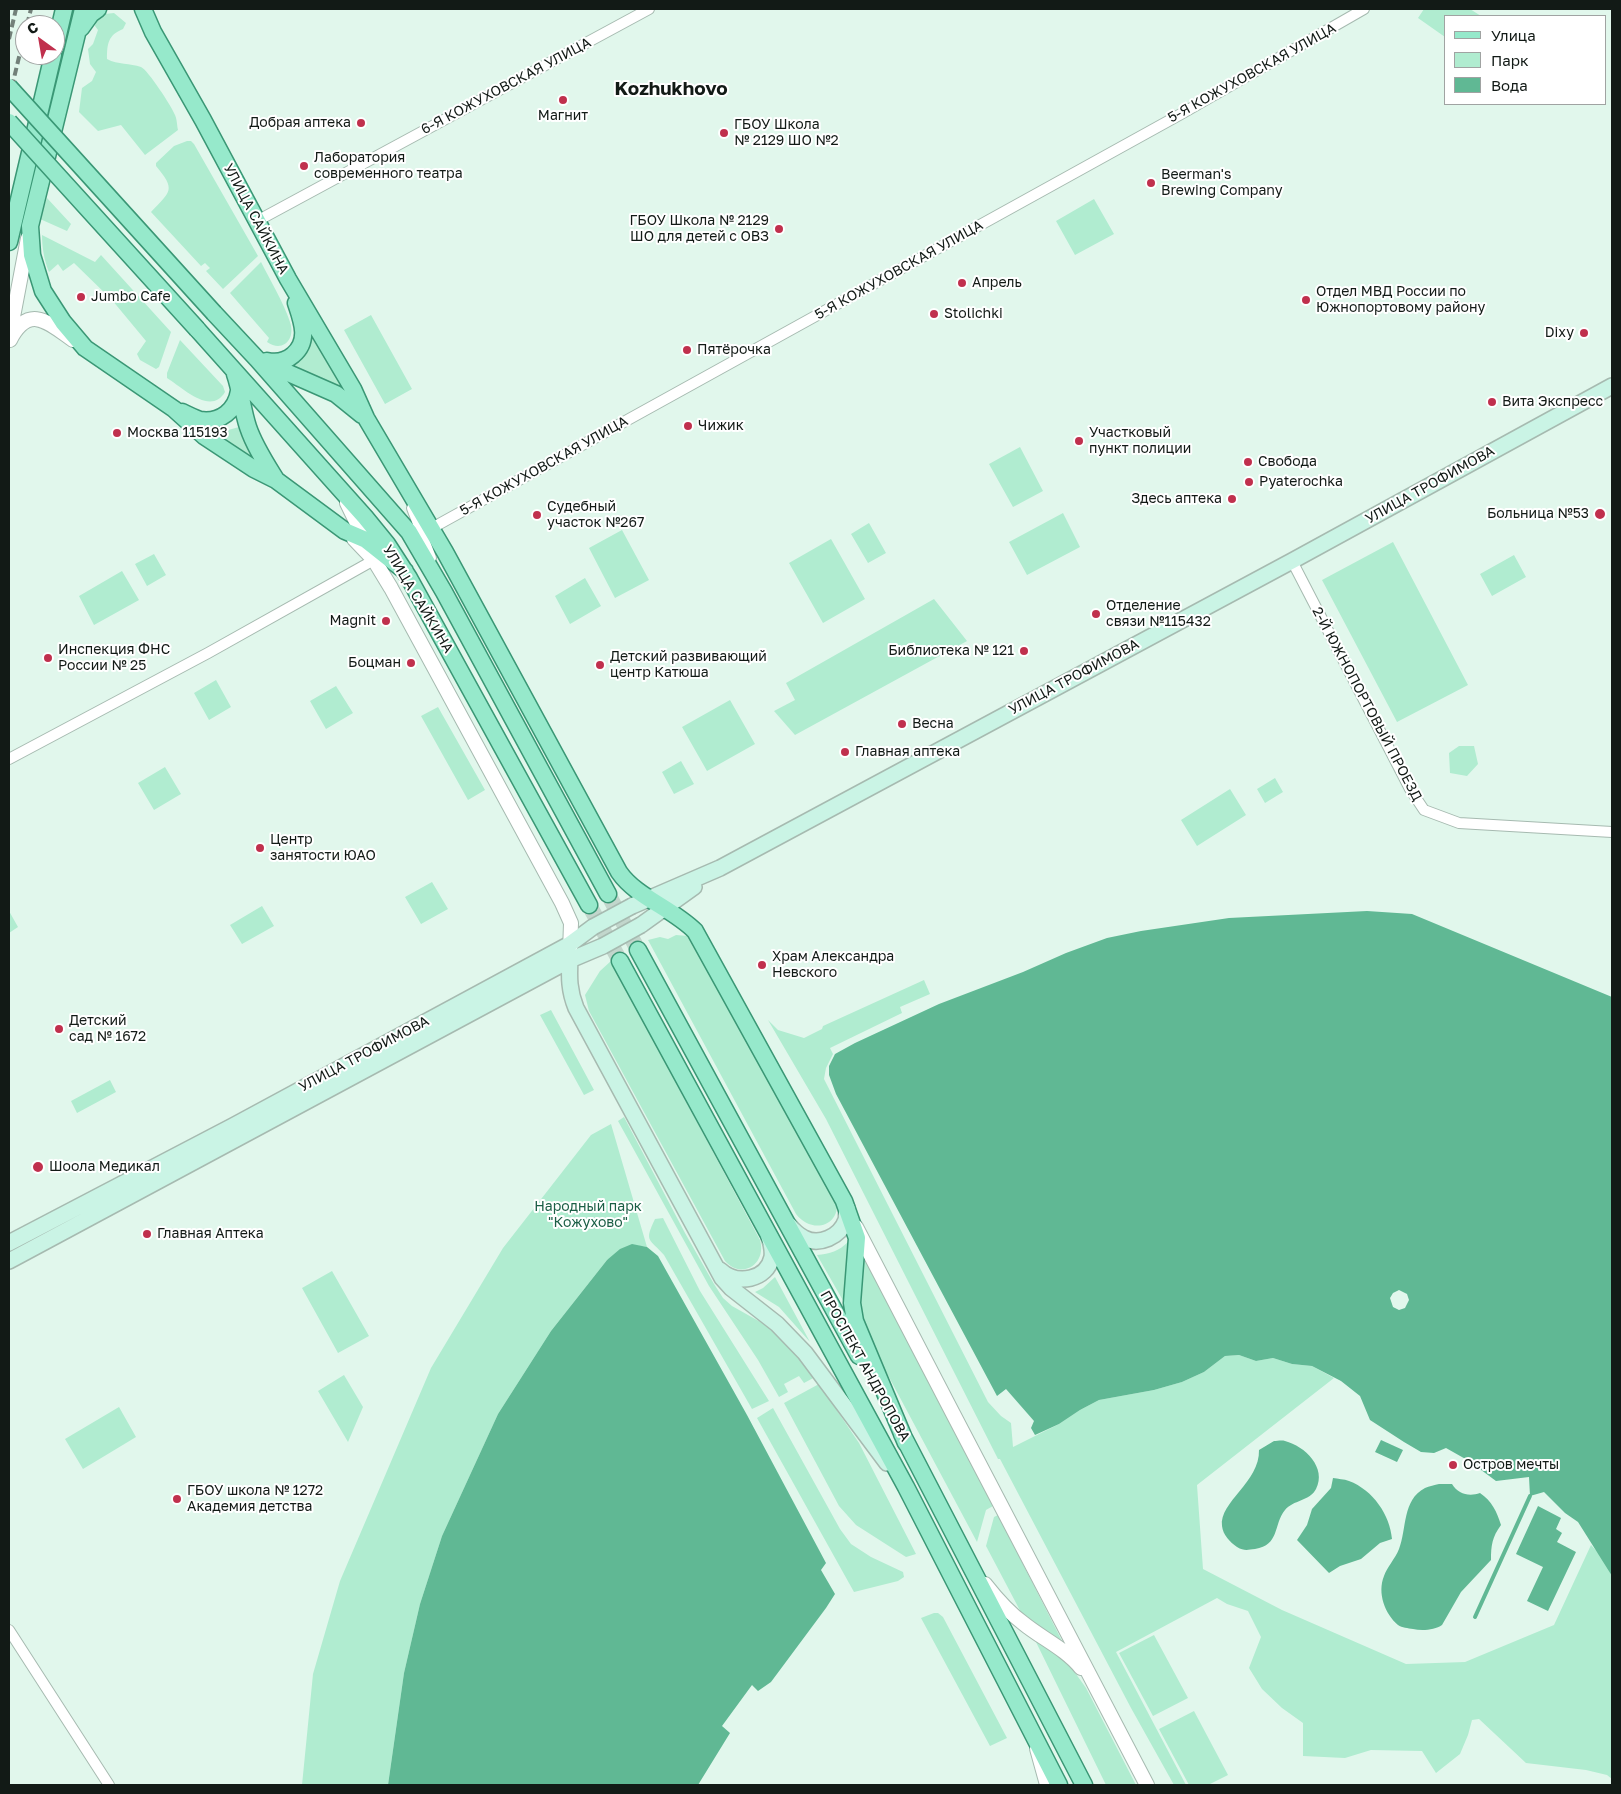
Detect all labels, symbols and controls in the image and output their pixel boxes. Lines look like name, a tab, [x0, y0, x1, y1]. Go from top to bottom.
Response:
north arrow	[15, 15, 65, 65]
legend	[1444, 15, 1606, 105]
text: С	[24, 18, 41, 38]
street label: 5-Я КОЖУХОВСКАЯ УЛИЦА	[1165, 20, 1339, 126]
text: Улица	[1491, 26, 1536, 44]
street label: 6-Я КОЖУХОВСКАЯ УЛИЦА	[418, 34, 594, 138]
text: Парк	[1491, 51, 1529, 69]
text: Вода	[1491, 76, 1528, 94]
district label: Kozhukhovo	[614, 78, 728, 100]
marker: Магнит	[557, 94, 569, 106]
place label: Магнит	[538, 108, 588, 124]
place label: Добрая аптека	[249, 115, 351, 131]
marker: Добрая аптека	[355, 117, 367, 129]
place label: ГБОУ Школа № 2129 ШО №2	[734, 117, 839, 150]
marker: ГБОУ Школа № 2129 ШО №2	[718, 127, 730, 139]
place label: Лаборатория современного театра	[314, 150, 463, 182]
marker: Лаборатория современного театра	[298, 160, 310, 172]
street label: УЛИЦА САЙКИНА	[220, 161, 292, 277]
place label: Beerman's Brewing Company	[1161, 167, 1282, 200]
marker: Beerman's Brewing Company	[1145, 177, 1157, 189]
place label: ГБОУ Школа № 2129 ШО для детей с ОВЗ	[629, 213, 769, 246]
street label: 5-Я КОЖУХОВСКАЯ УЛИЦА	[812, 217, 986, 323]
marker: ГБОУ Школа № 2129 ШО для детей с ОВЗ	[773, 223, 785, 235]
place label: Апрель	[972, 275, 1022, 291]
marker: Апрель	[956, 277, 968, 289]
place label: Отдел МВД России по Южнопортовому району	[1316, 284, 1485, 316]
place label: Jumbo Cafe	[91, 289, 171, 305]
marker: Jumbo Cafe	[75, 291, 87, 303]
marker: Отдел МВД России по Южнопортовому району	[1300, 294, 1312, 306]
place label: Stolichki	[944, 306, 1003, 322]
marker: Stolichki	[928, 308, 940, 320]
place label: Dixy	[1545, 325, 1574, 341]
marker: Dixy	[1578, 327, 1590, 339]
place label: Пятёрочка	[697, 342, 771, 358]
marker: Пятёрочка	[681, 344, 693, 356]
place label: Вита Экспресс	[1502, 394, 1603, 410]
marker: Вита Экспресс	[1486, 396, 1498, 408]
street label: 5-Я КОЖУХОВСКАЯ УЛИЦА	[457, 413, 631, 519]
place label: Чижик	[698, 418, 744, 434]
marker: Чижик	[682, 420, 694, 432]
place label: Москва 115193	[127, 425, 228, 441]
place label: Участковый пункт полиции	[1089, 425, 1191, 458]
marker: Москва 115193	[111, 427, 123, 439]
marker: Участковый пункт полиции	[1073, 435, 1085, 447]
street label: УЛИЦА ТРОФИМОВА	[1363, 443, 1497, 527]
place label: Свобода	[1258, 454, 1317, 470]
marker: Свобода	[1242, 456, 1254, 468]
place label: Pyaterochka	[1259, 474, 1343, 490]
marker: Pyaterochka	[1243, 476, 1255, 488]
place label: Здесь аптека	[1131, 491, 1222, 507]
marker: Здесь аптека	[1226, 493, 1238, 505]
place label: Судебный участок №267	[547, 499, 644, 532]
place label: Больница №53	[1487, 506, 1589, 522]
marker: Больница №53	[1593, 507, 1607, 521]
marker: Судебный участок №267	[531, 509, 543, 521]
street label: УЛИЦА САЙКИНА	[379, 542, 457, 656]
place label: Отделение связи №115432	[1106, 598, 1211, 630]
street label: 2-Й ЮЖНОПОРТОВЫЙ ПРОЕЗД	[1309, 604, 1425, 804]
marker: Отделение связи №115432	[1090, 608, 1102, 620]
place label: Magnit	[329, 613, 376, 629]
marker: Magnit	[380, 615, 392, 627]
street label: УЛИЦА ТРОФИМОВА	[1006, 636, 1142, 718]
place label: Инспекция ФНС России № 25	[58, 642, 170, 674]
place label: Библиотека № 121	[888, 643, 1014, 659]
marker: Библиотека № 121	[1018, 645, 1030, 657]
place label: Детский развивающий центр Катюша	[610, 649, 767, 682]
marker: Инспекция ФНС России № 25	[42, 652, 54, 664]
place label: Боцман	[348, 655, 401, 671]
marker: Боцман	[405, 657, 417, 669]
marker: Детский развивающий центр Катюша	[594, 659, 606, 671]
place label: Весна	[912, 716, 954, 732]
marker: Весна	[896, 718, 908, 730]
place label: Главная аптека	[855, 744, 960, 760]
marker: Главная аптека	[839, 746, 851, 758]
place label: Центр занятости ЮАО	[270, 832, 376, 864]
marker: Центр занятости ЮАО	[254, 842, 266, 854]
place label: Храм Александра Невского	[772, 949, 894, 982]
marker: Храм Александра Невского	[756, 959, 768, 971]
place label: Детский сад № 1672	[69, 1013, 146, 1046]
street label: УЛИЦА ТРОФИМОВА	[296, 1013, 432, 1095]
marker: Детский сад № 1672	[53, 1023, 65, 1035]
place label: Шоола Медикал	[49, 1159, 160, 1175]
marker: Шоола Медикал	[31, 1160, 45, 1174]
park label: Народный парк "Кожухово"	[534, 1199, 642, 1232]
place label: Главная Аптека	[157, 1226, 264, 1242]
marker: Главная Аптека	[141, 1228, 153, 1240]
street label: ПРОСПЕКТ АНДРОПОВА	[817, 1288, 913, 1444]
place label: Остров мечты	[1463, 1457, 1559, 1473]
marker: Остров мечты	[1447, 1459, 1459, 1471]
place label: ГБОУ школа № 1272 Академия детства	[187, 1483, 323, 1515]
marker: ГБОУ школа № 1272 Академия детства	[171, 1493, 183, 1505]

